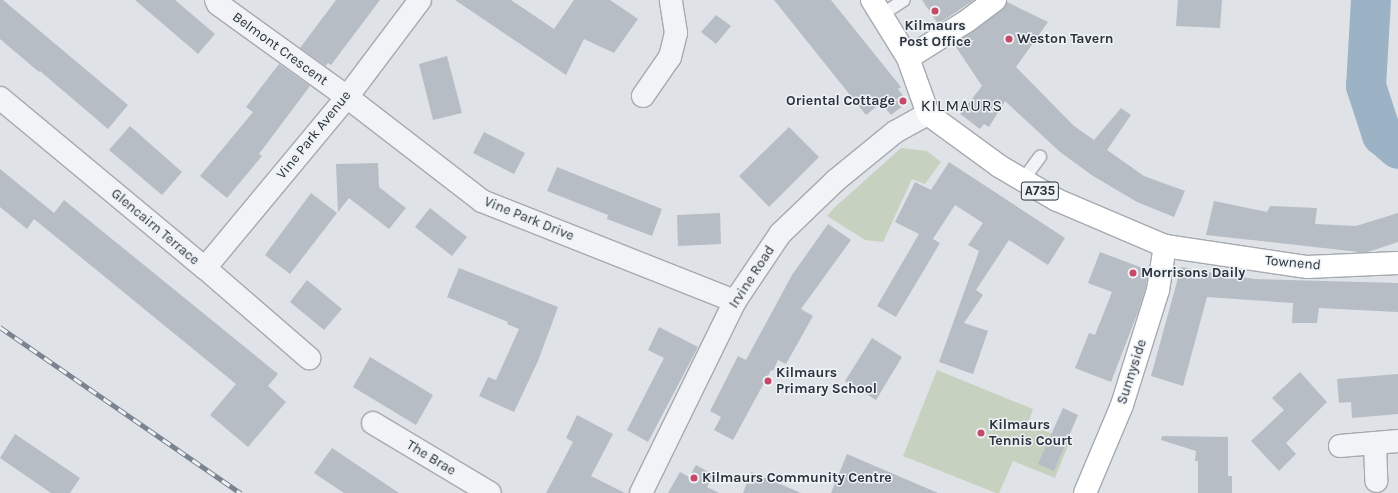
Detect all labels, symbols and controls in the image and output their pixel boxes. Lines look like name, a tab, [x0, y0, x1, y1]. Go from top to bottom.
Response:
marker: Kilmaurs Post Office	[930, 6, 940, 16]
street label: Belmont Crescent	[229, 9, 331, 89]
place label: Kilmaurs Post Office	[899, 18, 971, 50]
place label: Weston Tavern	[1017, 31, 1113, 47]
marker: Weston Tavern	[1004, 34, 1014, 44]
street label: Vine Park Avenue	[273, 87, 355, 183]
place label: Oriental Cottage	[786, 93, 895, 109]
marker: Oriental Cottage	[898, 96, 908, 106]
district label: KILMAURS	[921, 96, 1003, 116]
road number: A735	[1020, 180, 1060, 202]
street label: Glencairn Terrace	[108, 185, 202, 269]
street label: Vine Park Drive	[482, 193, 576, 245]
street label: Irvine Road	[726, 242, 778, 312]
street label: Townend	[1264, 252, 1322, 274]
place label: Morrisons Daily	[1141, 265, 1245, 281]
marker: Morrisons Daily	[1128, 268, 1138, 278]
street label: Sunnyside	[1114, 337, 1150, 407]
place label: Kilmaurs Primary School	[776, 365, 877, 398]
marker: Kilmaurs Primary School	[763, 376, 773, 386]
place label: Kilmaurs Tennis Court	[989, 417, 1072, 450]
marker: Kilmaurs Tennis Court	[976, 428, 986, 438]
street label: The Brae	[403, 437, 459, 479]
place label: Kilmaurs Community Centre	[702, 470, 892, 486]
marker: Kilmaurs Community Centre	[689, 473, 699, 483]

